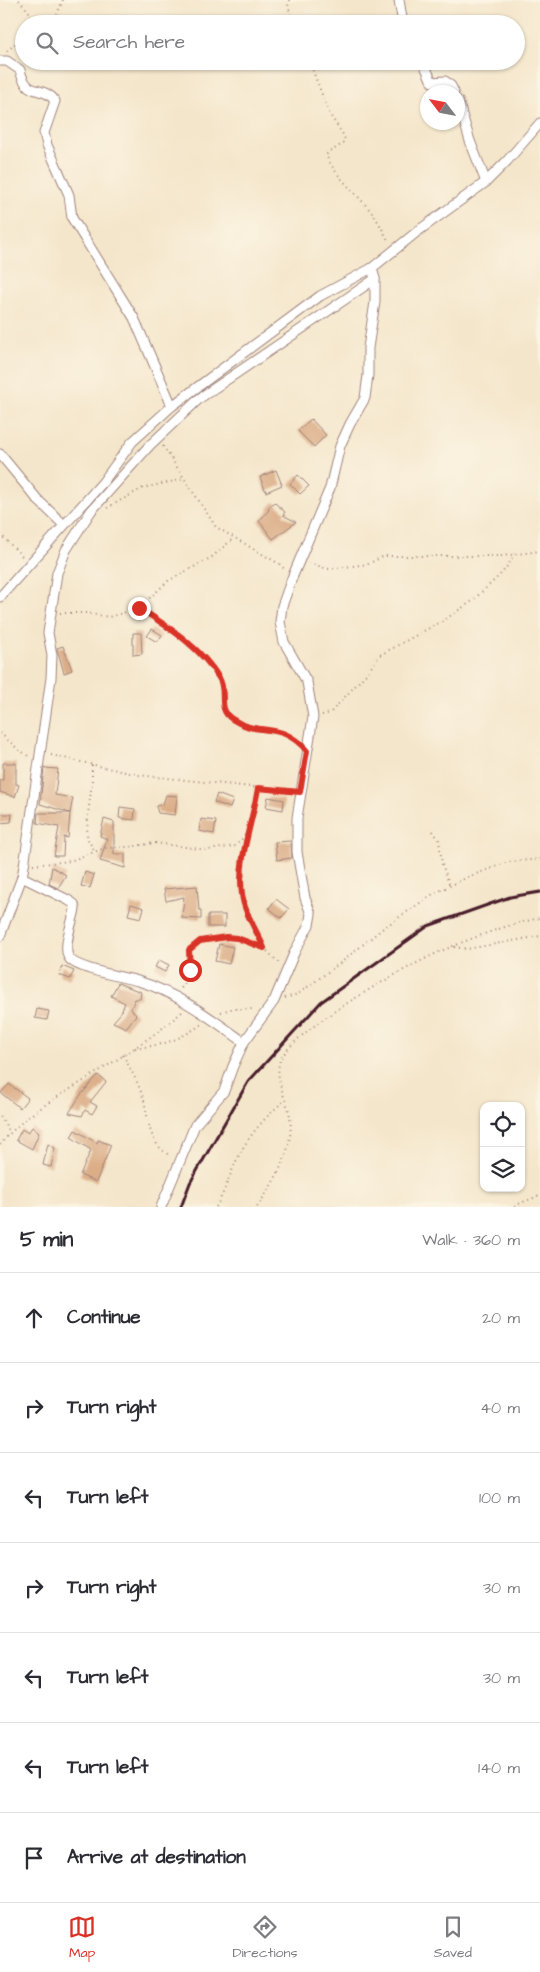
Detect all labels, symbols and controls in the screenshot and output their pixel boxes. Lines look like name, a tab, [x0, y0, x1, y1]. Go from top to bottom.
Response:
search box	[15, 15, 525, 70]
icon: search	[33, 29, 61, 57]
text: Search here	[73, 29, 185, 56]
north arrow	[420, 85, 465, 130]
route end	[128, 597, 151, 620]
route start	[179, 959, 202, 982]
map controls	[480, 1102, 525, 1192]
button: locate	[480, 1102, 525, 1147]
button: layers	[480, 1147, 525, 1192]
text: 5 min	[20, 1225, 73, 1254]
text: Walk · 360 m	[422, 1229, 520, 1251]
icon: ahead	[20, 1304, 48, 1332]
text: Continue	[67, 1304, 141, 1331]
text: 20 m	[482, 1307, 520, 1329]
icon: right	[20, 1394, 48, 1422]
text: Turn right	[67, 1394, 156, 1421]
text: 40 m	[480, 1397, 520, 1419]
icon: left	[20, 1484, 48, 1512]
text: Turn left	[67, 1484, 148, 1511]
text: 100 m	[479, 1487, 520, 1509]
icon: right	[20, 1574, 48, 1602]
text: Turn right	[67, 1574, 156, 1601]
text: 30 m	[483, 1577, 520, 1599]
icon: left	[20, 1664, 48, 1692]
text: Turn left	[67, 1664, 148, 1691]
text: 30 m	[483, 1667, 520, 1689]
icon: left	[20, 1754, 48, 1782]
text: Turn left	[67, 1754, 148, 1781]
text: 140 m	[478, 1757, 520, 1779]
icon: arrive	[20, 1844, 48, 1872]
text: Arrive at destination	[67, 1844, 246, 1871]
tab: Map	[68, 1913, 96, 1963]
tab: Directions	[232, 1913, 297, 1963]
tab: Saved	[434, 1913, 472, 1963]

